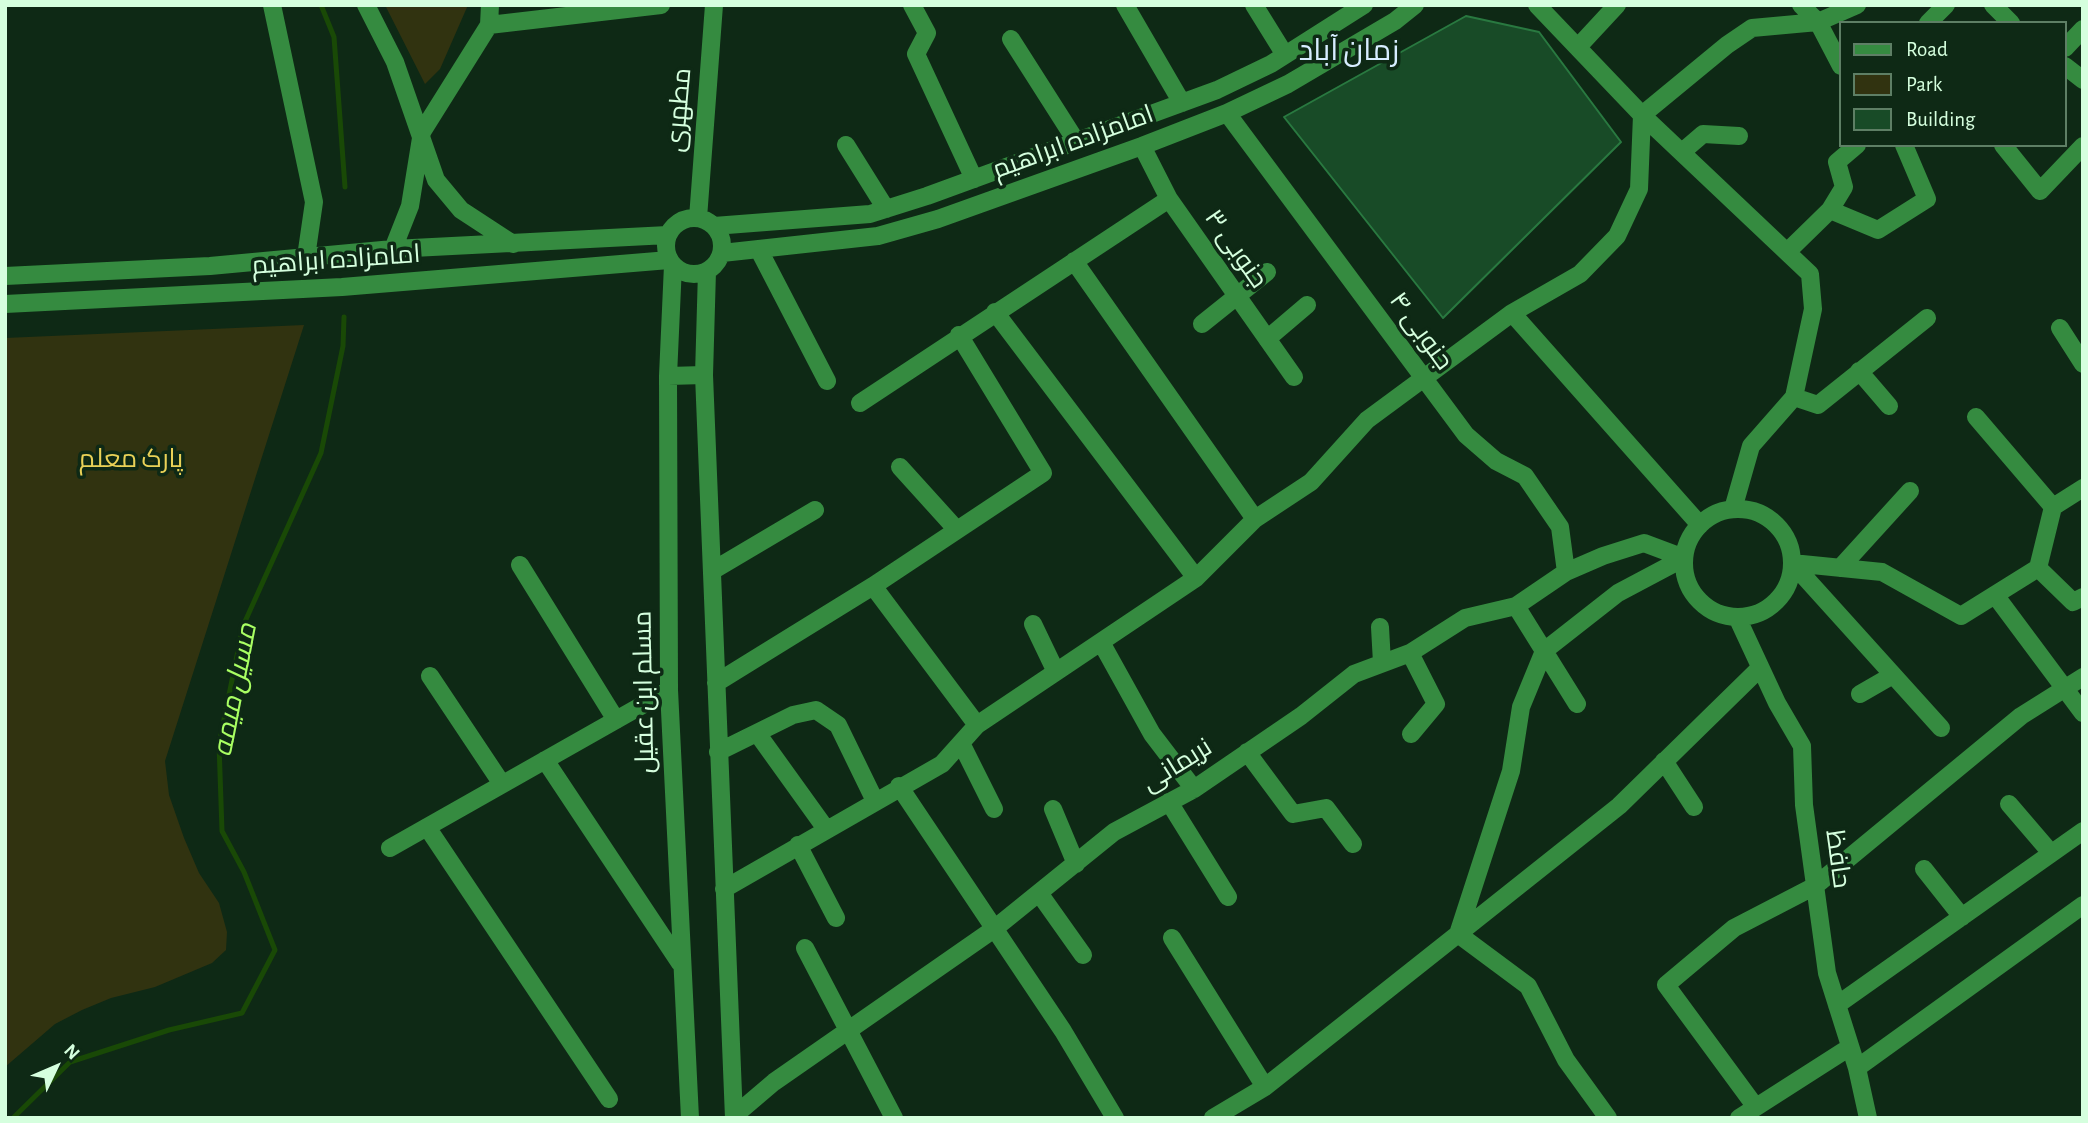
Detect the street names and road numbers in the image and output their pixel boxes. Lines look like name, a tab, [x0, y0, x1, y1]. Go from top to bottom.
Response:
street label: مطهری	[660, 67, 698, 153]
street label: امامزاده ابراهیم	[988, 98, 1158, 186]
street label: ۳ جنوبی	[1198, 204, 1274, 294]
street label: امامزاده ابراهیم	[251, 239, 421, 281]
street label: ۴ جنوبی	[1382, 286, 1460, 376]
street label: مسلم ابن عقیل	[627, 610, 661, 774]
street label: نریمانی	[1136, 731, 1218, 799]
street label: حافظ	[1818, 828, 1858, 890]

